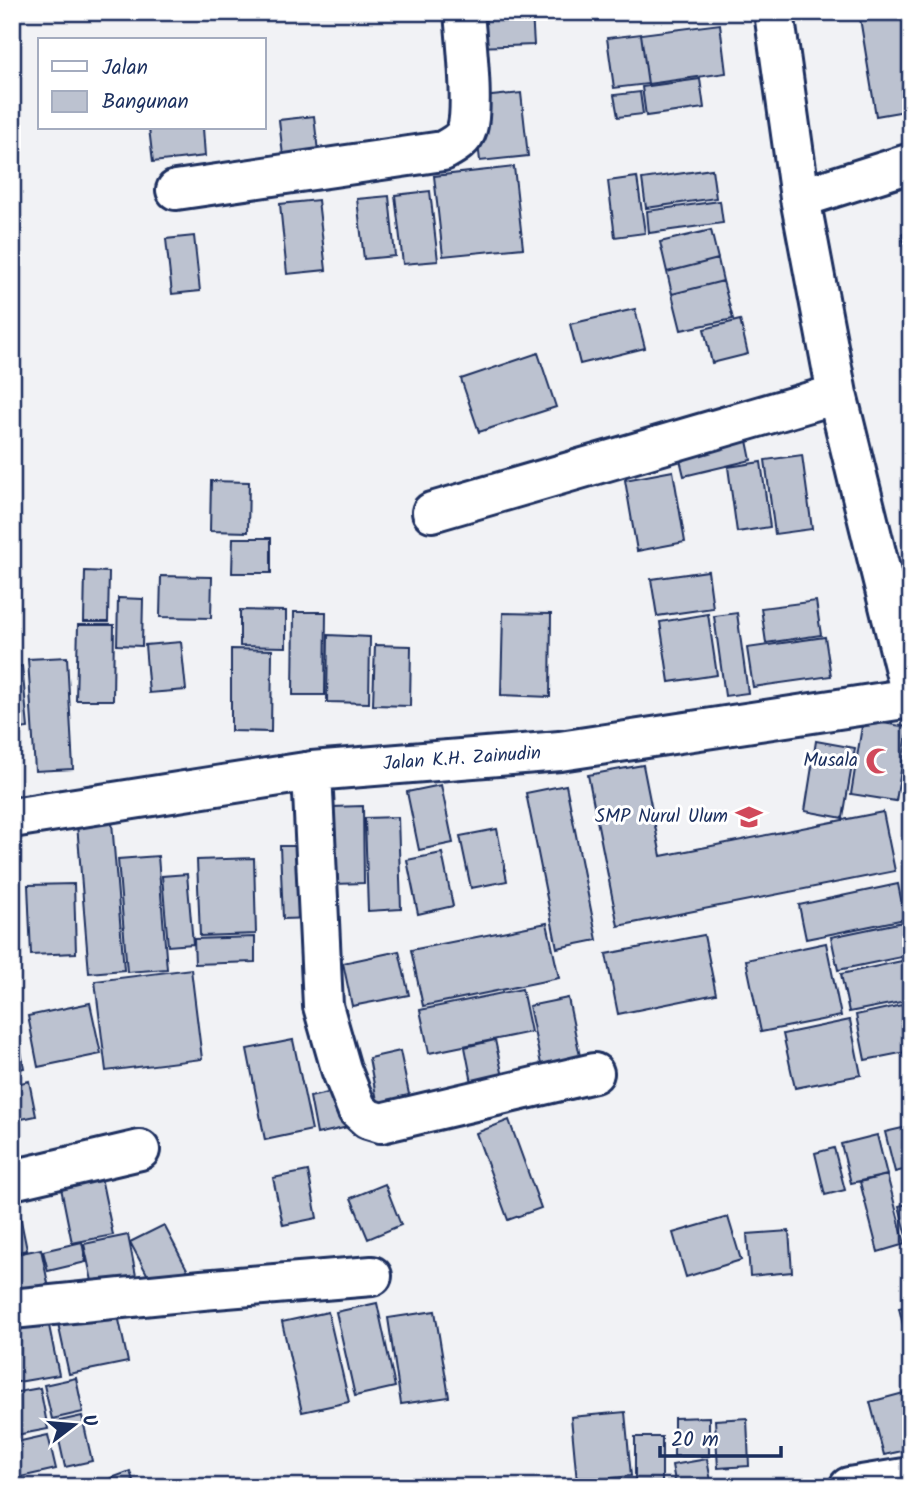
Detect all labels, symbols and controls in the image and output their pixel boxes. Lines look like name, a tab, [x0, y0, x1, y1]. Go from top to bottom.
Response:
legend	[38, 38, 266, 130]
text: Jalan	[102, 52, 148, 85]
text: Bangunan	[102, 86, 189, 119]
street label: Jalan K.H. Zainudin	[382, 739, 542, 779]
place label: Musala	[803, 746, 858, 776]
mosque icon: Musala	[864, 746, 894, 776]
place label: SMP Nurul Ulum	[595, 802, 728, 832]
school or university icon: SMP Nurul Ulum	[734, 802, 764, 832]
north arrow	[38, 1390, 108, 1460]
text: U	[72, 1411, 105, 1431]
scale bar	[660, 1415, 781, 1459]
text: 20 m	[671, 1424, 719, 1457]

